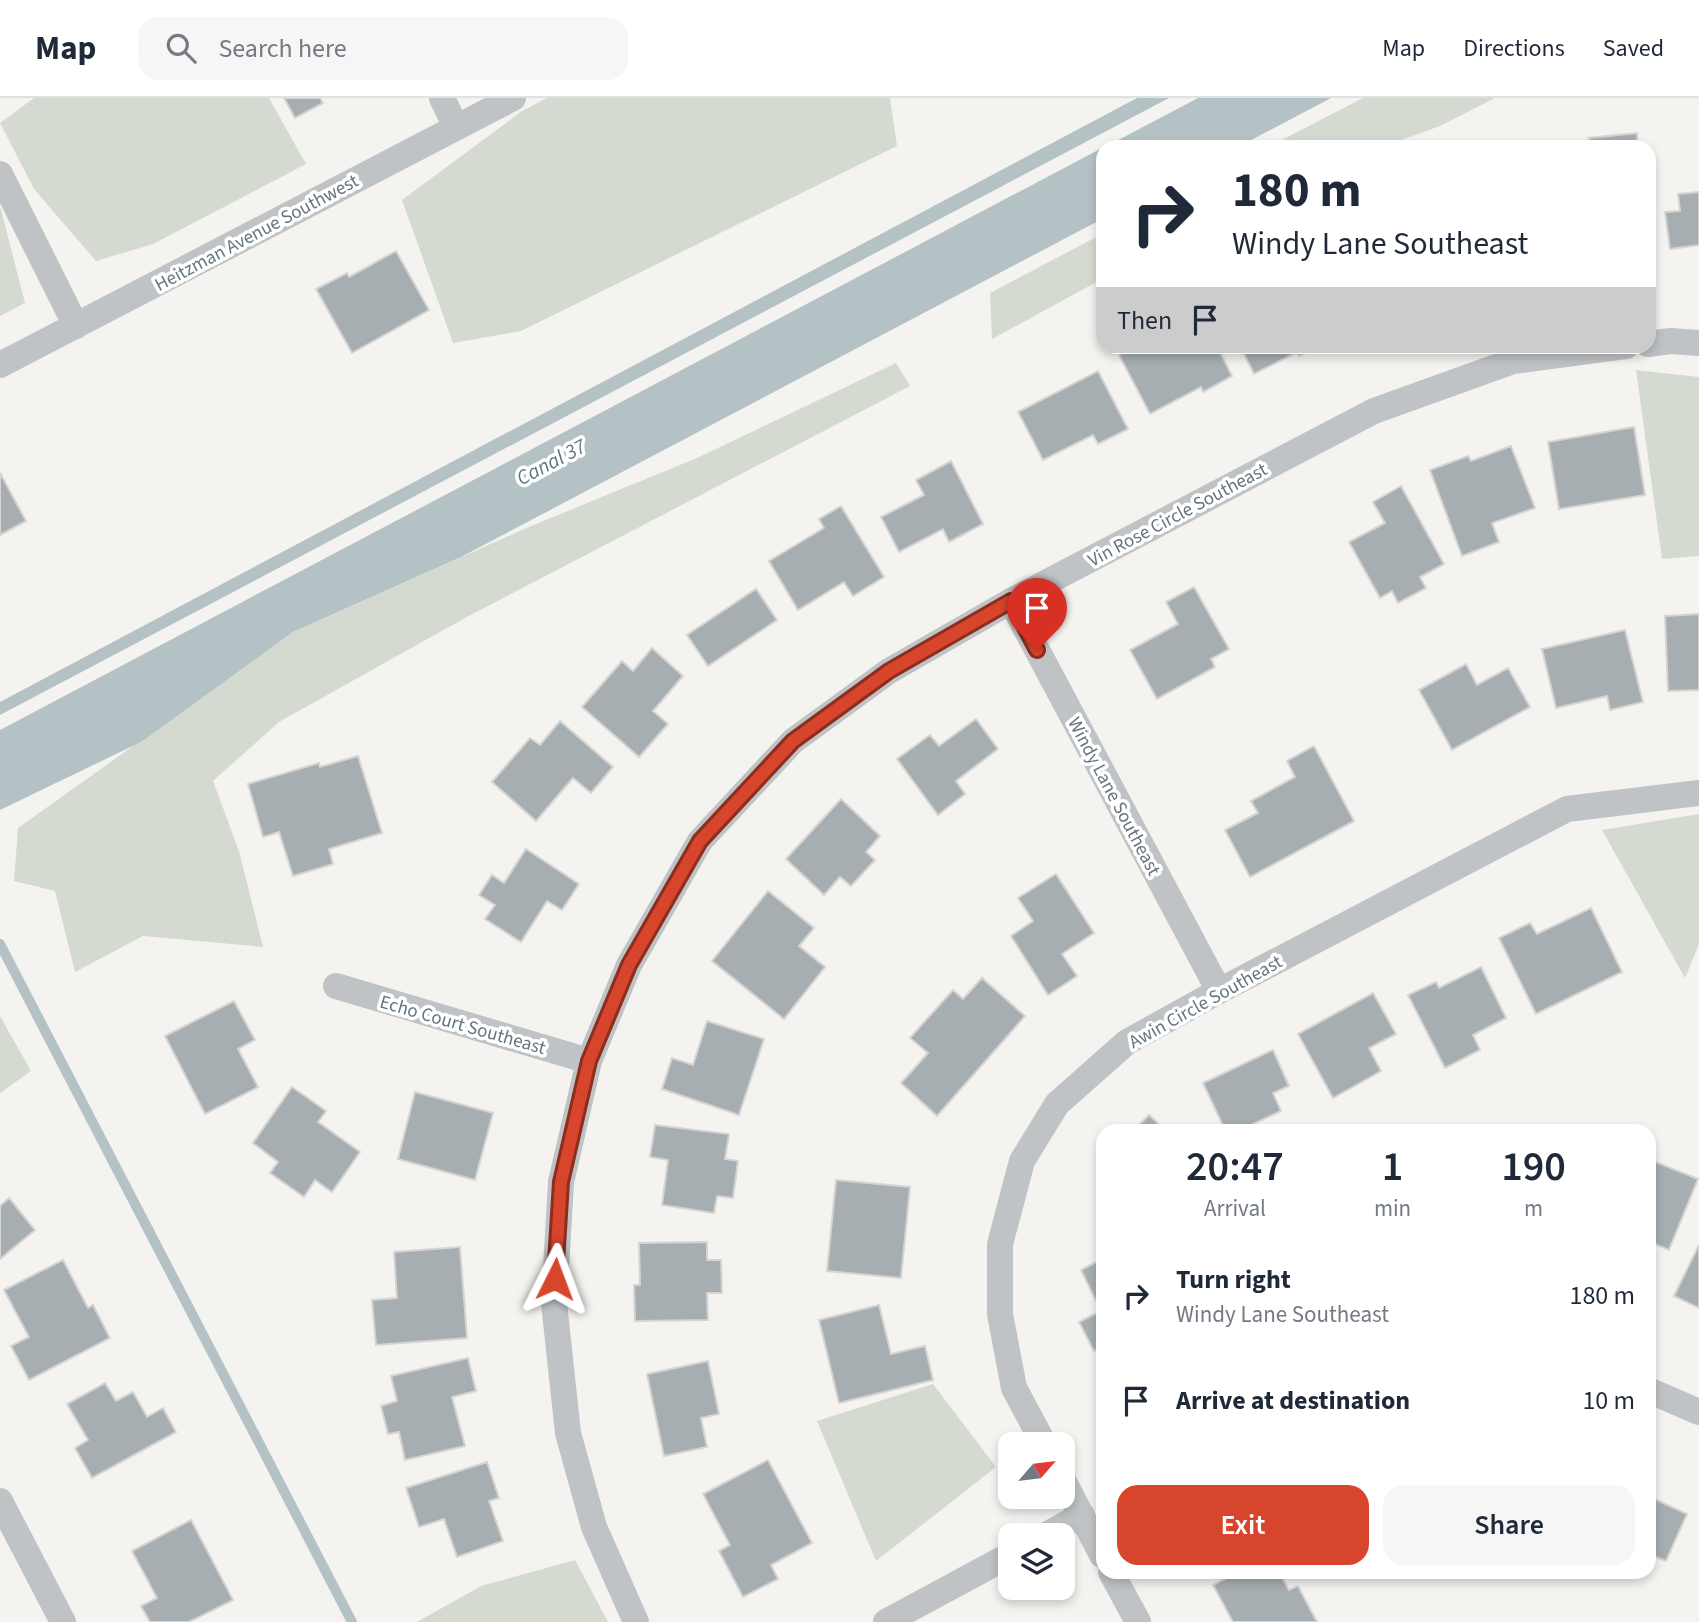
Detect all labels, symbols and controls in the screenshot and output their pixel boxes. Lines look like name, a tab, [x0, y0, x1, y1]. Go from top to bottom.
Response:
search box	[138, 17, 628, 80]
text: Map	[35, 25, 96, 72]
icon: search	[162, 29, 200, 67]
text: Search here	[218, 30, 347, 67]
text: Map	[1382, 31, 1425, 66]
text: Directions	[1463, 31, 1565, 66]
text: Saved	[1603, 31, 1664, 66]
text: 180 m	[1232, 156, 1361, 226]
street label: Heitzman Avenue Southwest	[150, 168, 364, 299]
icon: right	[1117, 168, 1208, 259]
text: Windy Lane Southeast	[1232, 221, 1528, 267]
icon: arrive	[1186, 301, 1224, 339]
text: Then	[1117, 302, 1172, 339]
water label: Canal 37	[511, 431, 592, 493]
street label: Vin Rose Circle Southeast	[1083, 456, 1273, 574]
pin	[1007, 578, 1067, 650]
icon: arrive	[1018, 589, 1056, 627]
street label: Windy Lane Southeast	[1060, 713, 1167, 881]
street label: Awin Circle Southeast	[1124, 949, 1288, 1056]
street label: Echo Court Southeast	[376, 989, 549, 1062]
text: 20:47	[1186, 1137, 1284, 1197]
text: 1	[1382, 1137, 1403, 1197]
text: 190	[1501, 1137, 1566, 1197]
text: Arrival	[1204, 1192, 1266, 1225]
text: min	[1374, 1192, 1411, 1225]
text: m	[1524, 1192, 1543, 1225]
position arrow	[518, 1242, 592, 1316]
text: Turn right	[1176, 1261, 1291, 1298]
icon: right	[1117, 1277, 1155, 1315]
text: 180 m	[1569, 1277, 1635, 1314]
text: Windy Lane Southeast	[1176, 1298, 1389, 1331]
icon: arrive	[1117, 1382, 1155, 1420]
text: Arrive at destination	[1176, 1382, 1410, 1419]
text: 10 m	[1582, 1382, 1635, 1419]
north arrow	[998, 1432, 1074, 1508]
map controls	[998, 1432, 1075, 1600]
button: Exit	[1117, 1485, 1369, 1565]
button: Share	[1383, 1485, 1635, 1565]
button: layers	[998, 1523, 1075, 1600]

